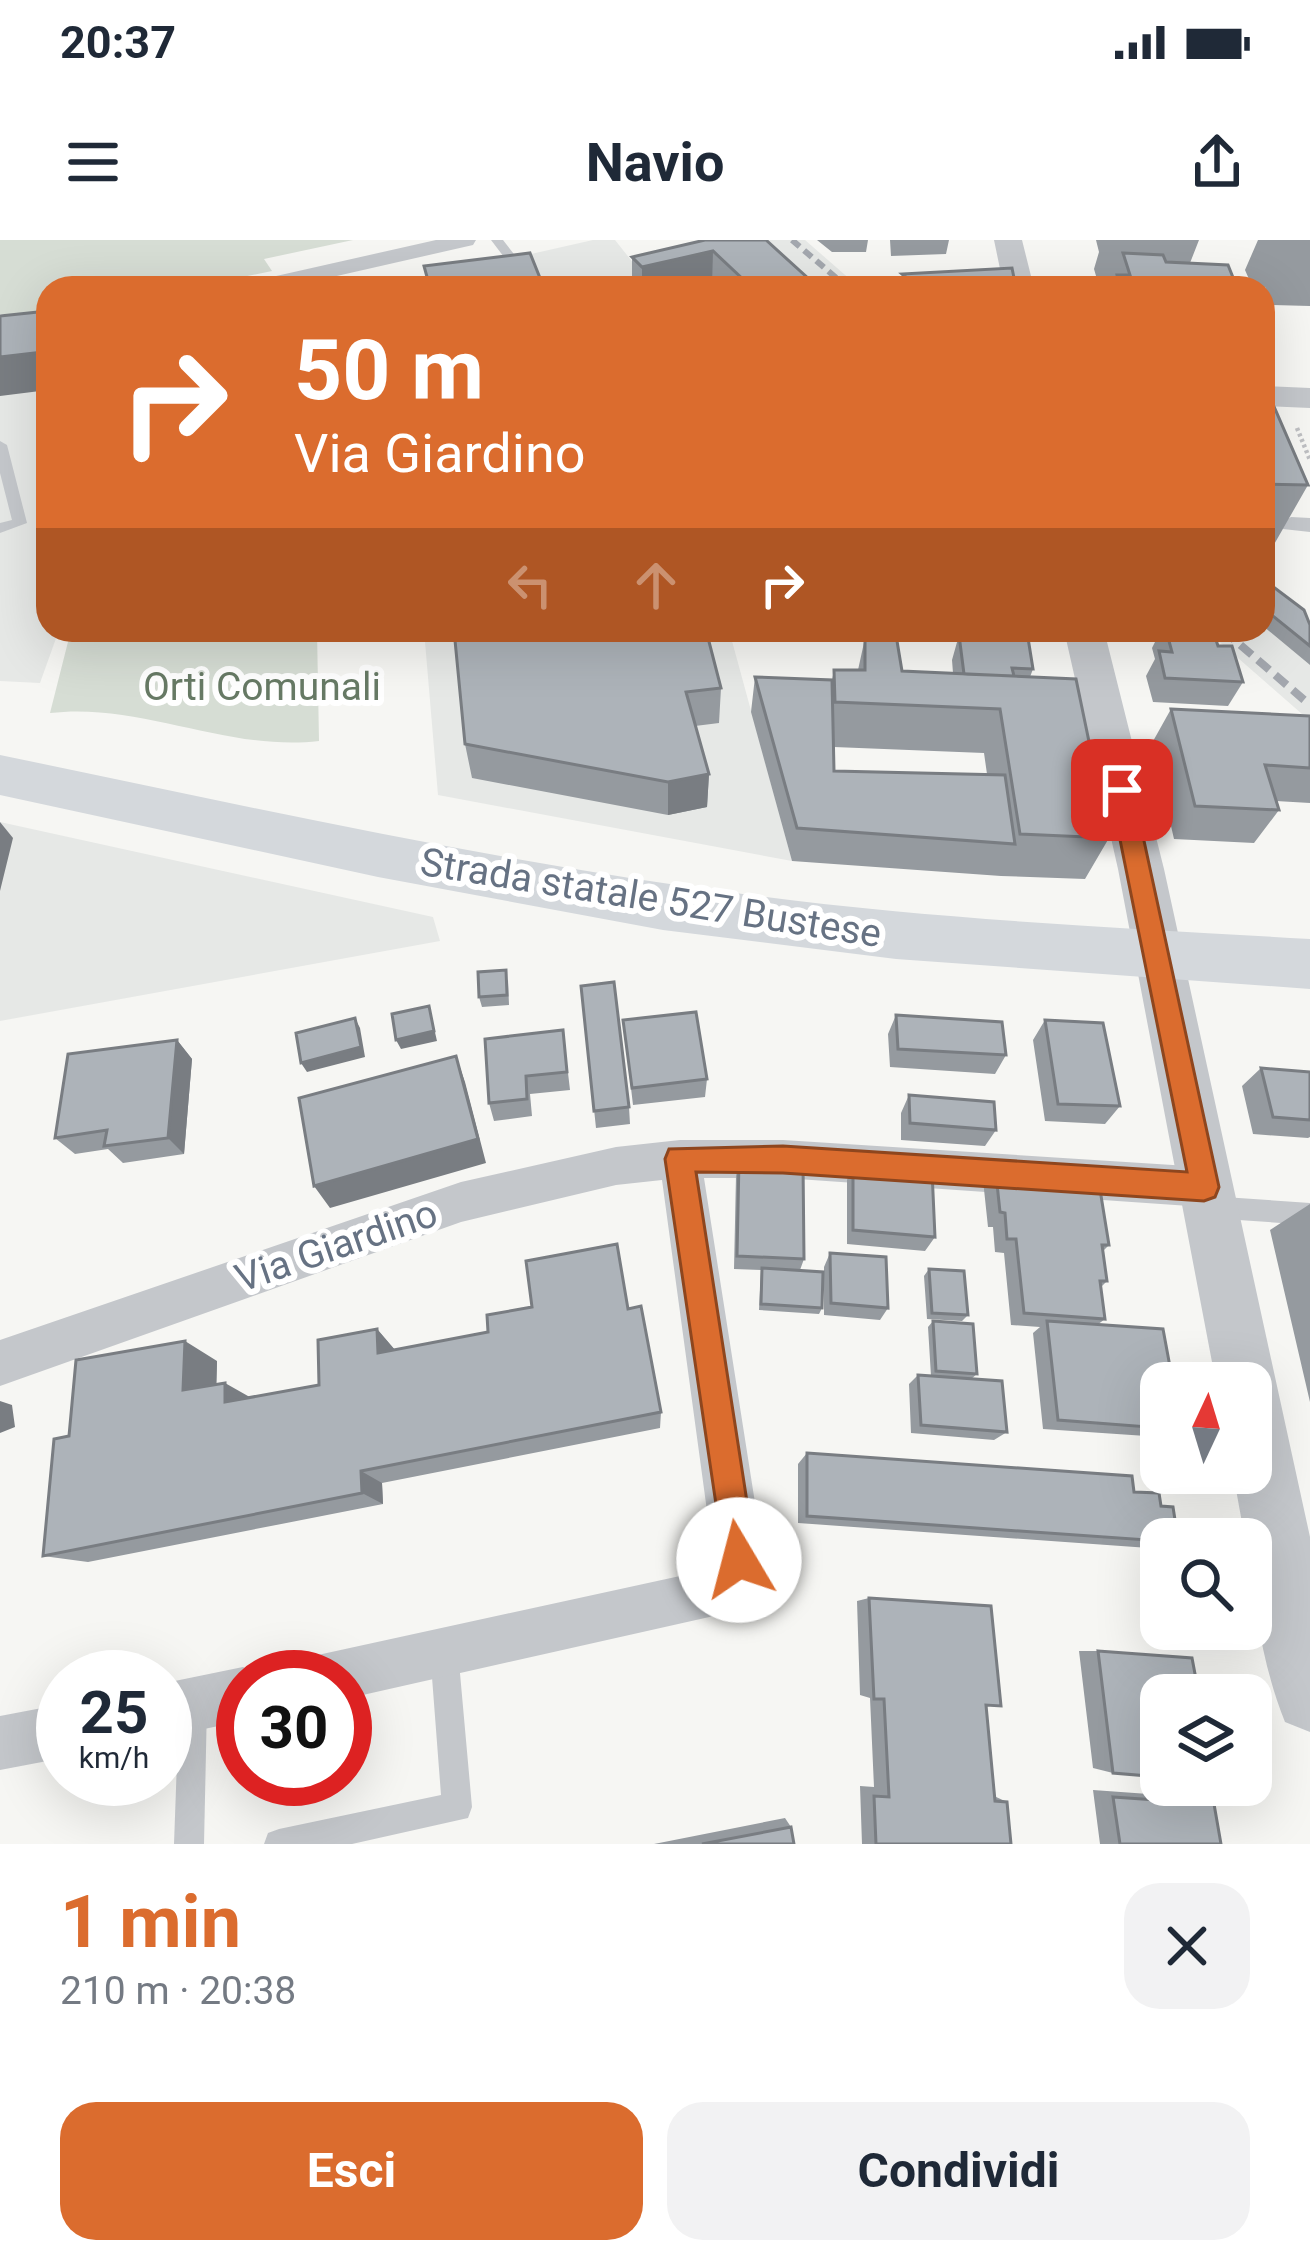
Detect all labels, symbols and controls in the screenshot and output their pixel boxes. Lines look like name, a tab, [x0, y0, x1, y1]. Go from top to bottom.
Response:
text: 20:37	[60, 16, 176, 69]
icon: menu	[60, 129, 126, 195]
icon: share	[1184, 129, 1250, 195]
text: Navio	[586, 131, 724, 194]
text: 50 m	[294, 321, 484, 420]
icon: right	[96, 324, 252, 480]
text: Via Giardino	[294, 422, 586, 485]
icon: left	[497, 552, 563, 618]
icon: ahead	[623, 552, 689, 618]
icon: right	[749, 552, 815, 618]
park label: Orti Comunali	[143, 664, 381, 710]
pin	[1071, 739, 1173, 841]
icon: arrive	[1089, 757, 1155, 823]
street label: Strada statale 527 Bustese	[417, 839, 885, 957]
street label: Via Giardino	[229, 1190, 443, 1302]
north arrow	[1140, 1362, 1272, 1494]
map controls	[1140, 1362, 1272, 1806]
position arrow	[676, 1497, 802, 1623]
button: search	[1140, 1518, 1272, 1650]
speed limit sign: 30	[216, 1650, 372, 1806]
button: layers	[1140, 1674, 1272, 1806]
text: 25	[80, 1677, 148, 1748]
text: km/h	[79, 1740, 149, 1775]
text: 1 min	[60, 1880, 241, 1965]
button: close	[1124, 1883, 1250, 2009]
text: 210 m · 20:38	[60, 1968, 296, 2014]
button: Esci	[60, 2102, 643, 2240]
button: Condividi	[667, 2102, 1250, 2240]

